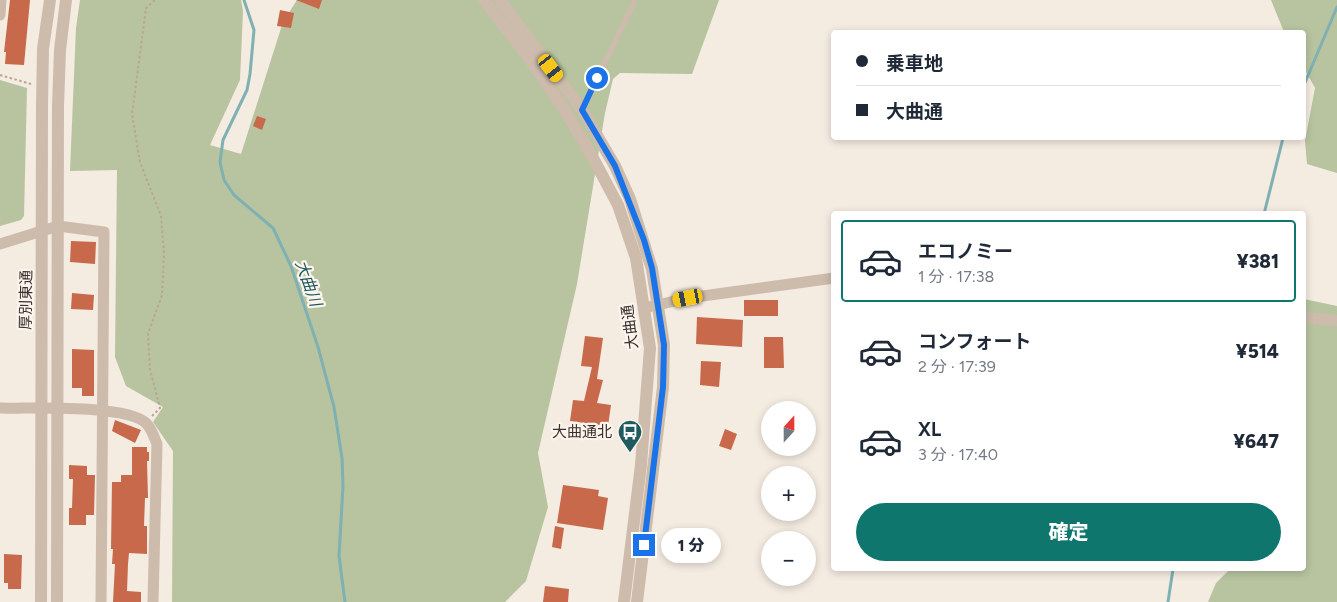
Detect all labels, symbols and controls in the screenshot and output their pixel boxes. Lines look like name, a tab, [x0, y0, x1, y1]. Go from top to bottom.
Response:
car	[535, 52, 566, 84]
text: 乗車地	[886, 52, 943, 75]
route start	[586, 67, 608, 89]
text: 大曲通	[886, 100, 943, 123]
icon: car	[858, 239, 903, 284]
text: エコノミー	[918, 240, 1013, 263]
text: ¥381	[1237, 250, 1279, 273]
water label: 大曲川	[291, 257, 326, 311]
text: 1 分 · 17:38	[918, 267, 994, 286]
street label: 厚別東通	[16, 270, 36, 330]
car	[671, 288, 704, 308]
street label: 大曲通	[618, 304, 642, 350]
icon: car	[858, 329, 903, 374]
text: コンフォート	[918, 330, 1031, 353]
text: ¥514	[1236, 340, 1279, 363]
text: 2 分 · 17:39	[918, 357, 996, 376]
north arrow	[761, 401, 816, 456]
map controls	[761, 401, 816, 586]
text: XL	[918, 418, 941, 441]
bus stop icon: 大曲通北	[617, 419, 643, 453]
icon: car	[858, 419, 903, 464]
place label: 大曲通北	[552, 423, 612, 441]
text: ¥647	[1233, 430, 1279, 453]
text: 3 分 · 17:40	[918, 445, 998, 464]
button: +	[761, 466, 816, 521]
button: 確定	[856, 503, 1281, 561]
callout: 1 分	[662, 528, 722, 562]
button: −	[761, 531, 816, 586]
route end	[633, 534, 655, 556]
text: 1 分	[678, 536, 704, 555]

